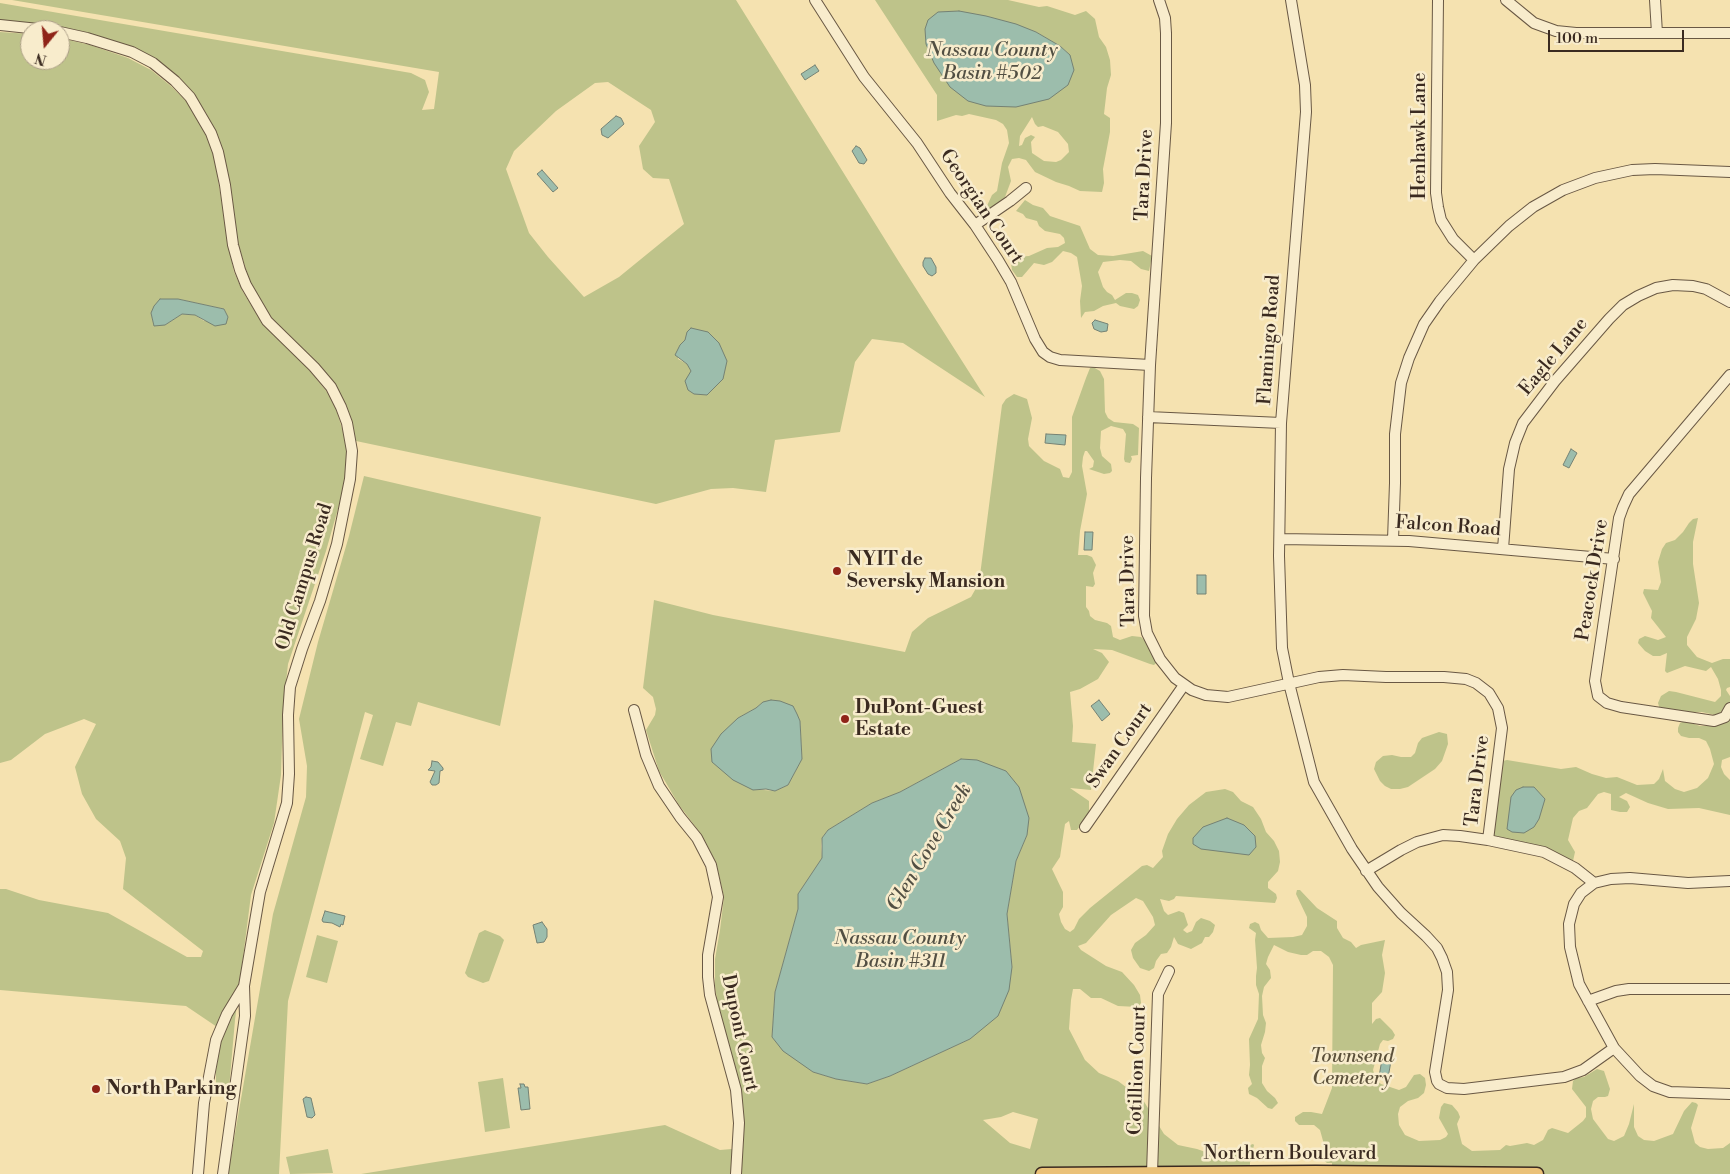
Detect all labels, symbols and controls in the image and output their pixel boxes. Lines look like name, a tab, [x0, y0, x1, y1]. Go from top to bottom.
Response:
north arrow	[20, 20, 70, 70]
scale bar	[1550, 20, 1686, 52]
text: 100 m	[1556, 29, 1598, 48]
water label: Nassau County Basin #502	[926, 39, 1058, 86]
text: N	[33, 48, 49, 69]
street label: Henhawk Lane	[1409, 73, 1431, 199]
street label: Tara Drive	[1131, 129, 1159, 221]
street label: Georgian Court	[934, 145, 1028, 269]
street label: Flamingo Road	[1254, 274, 1286, 406]
street label: Eagle Lane	[1515, 313, 1593, 401]
street label: Old Campus Road	[272, 501, 338, 653]
street label: Falcon Road	[1394, 512, 1502, 542]
street label: Peacock Drive	[1572, 517, 1614, 643]
street label: Tara Drive	[1117, 535, 1141, 627]
place label: NYIT de Seversky Mansion	[847, 549, 1005, 593]
marker: NYIT de Seversky Mansion	[831, 565, 843, 577]
place label: DuPont-Guest Estate	[855, 697, 983, 741]
street label: Swan Court	[1082, 699, 1158, 793]
marker: DuPont-Guest Estate	[839, 713, 851, 725]
street label: Tara Drive	[1461, 734, 1495, 828]
water label: Glen Cove Creek	[882, 780, 978, 916]
water label: Nassau County Basin #311	[834, 927, 966, 974]
street label: Dupont Court	[715, 972, 763, 1094]
street label: Cotillion Court	[1124, 1005, 1152, 1135]
park label: Townsend Cemetery	[1310, 1046, 1394, 1090]
place label: North Parking	[106, 1078, 236, 1100]
marker: North Parking	[90, 1083, 102, 1095]
street label: Northern Boulevard	[1204, 1143, 1376, 1165]

